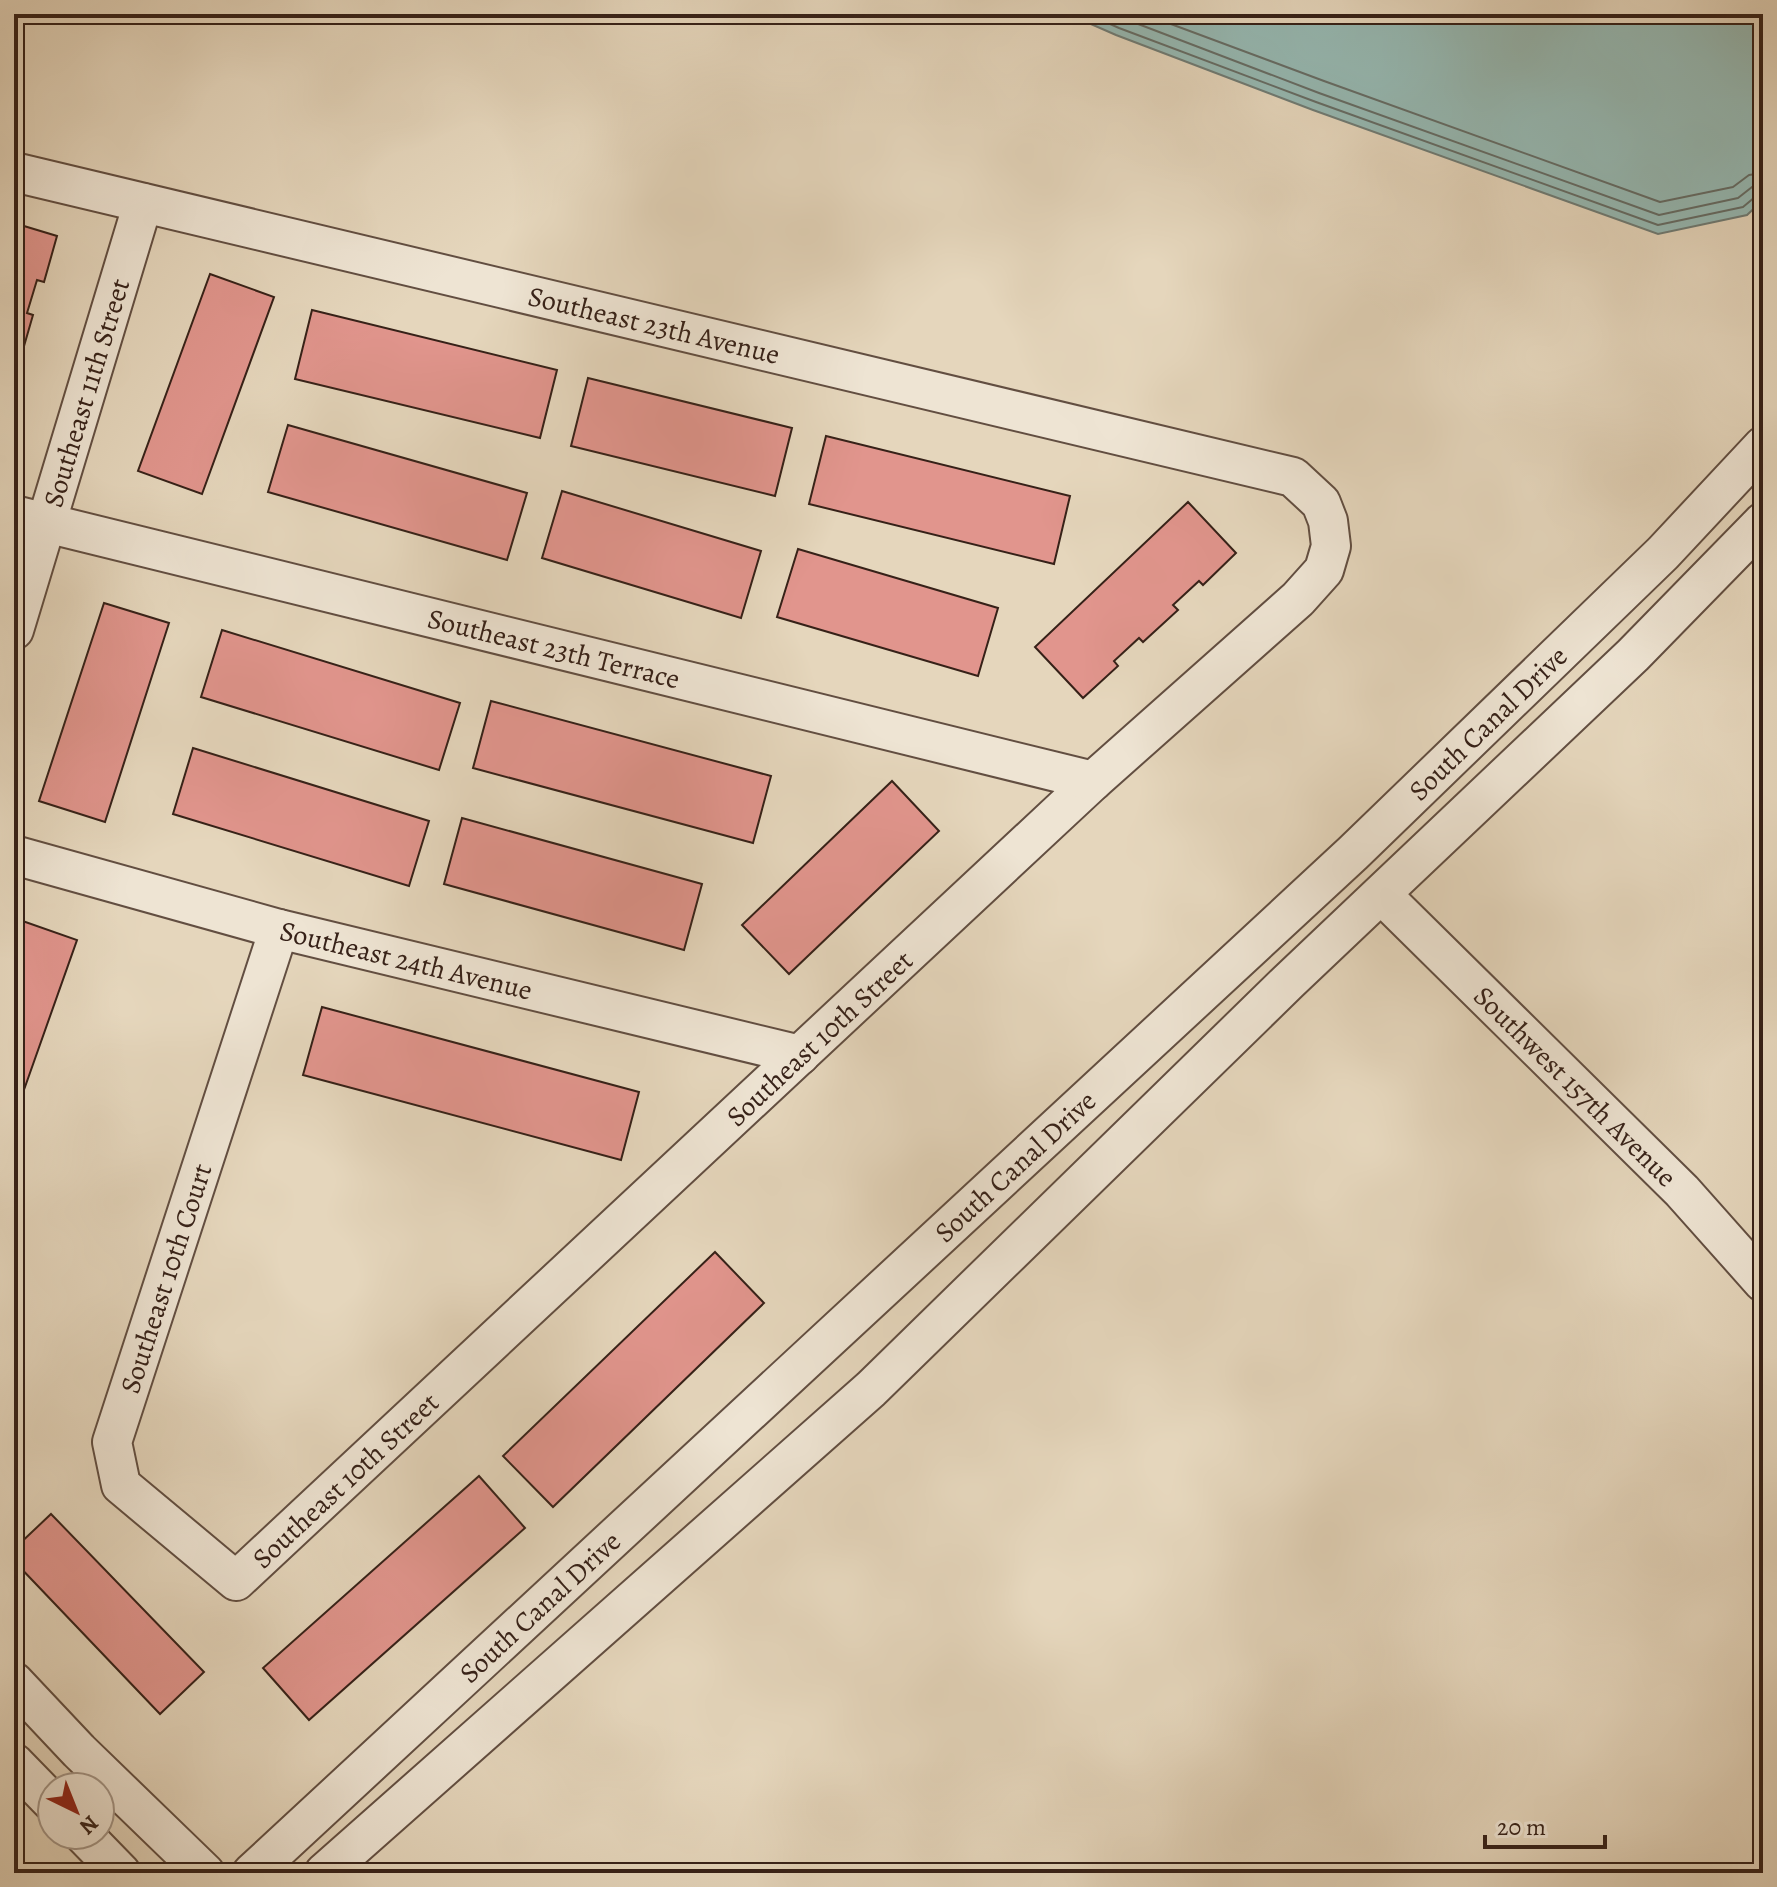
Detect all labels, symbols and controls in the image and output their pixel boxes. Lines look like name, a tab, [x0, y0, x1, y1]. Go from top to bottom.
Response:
street label: Southeast 11th Street	[34, 274, 139, 512]
street label: Southeast 23th Avenue	[524, 277, 783, 374]
street label: Southeast 23th Terrace	[424, 600, 684, 698]
street label: South Canal Drive	[1400, 638, 1576, 809]
street label: Southeast 24th Avenue	[276, 912, 536, 1010]
street label: Southeast 10th Street	[718, 942, 921, 1135]
street label: Southwest 157th Avenue	[1465, 978, 1685, 1196]
street label: South Canal Drive	[927, 1083, 1105, 1251]
street label: Southeast 10th Court	[111, 1159, 221, 1398]
street label: Southeast 10th Street	[244, 1384, 447, 1577]
street label: South Canal Drive	[451, 1523, 629, 1692]
north arrow	[36, 1771, 116, 1851]
scale bar	[1485, 1799, 1605, 1849]
text: N	[73, 1808, 105, 1841]
text: 20 m	[1497, 1811, 1546, 1843]

